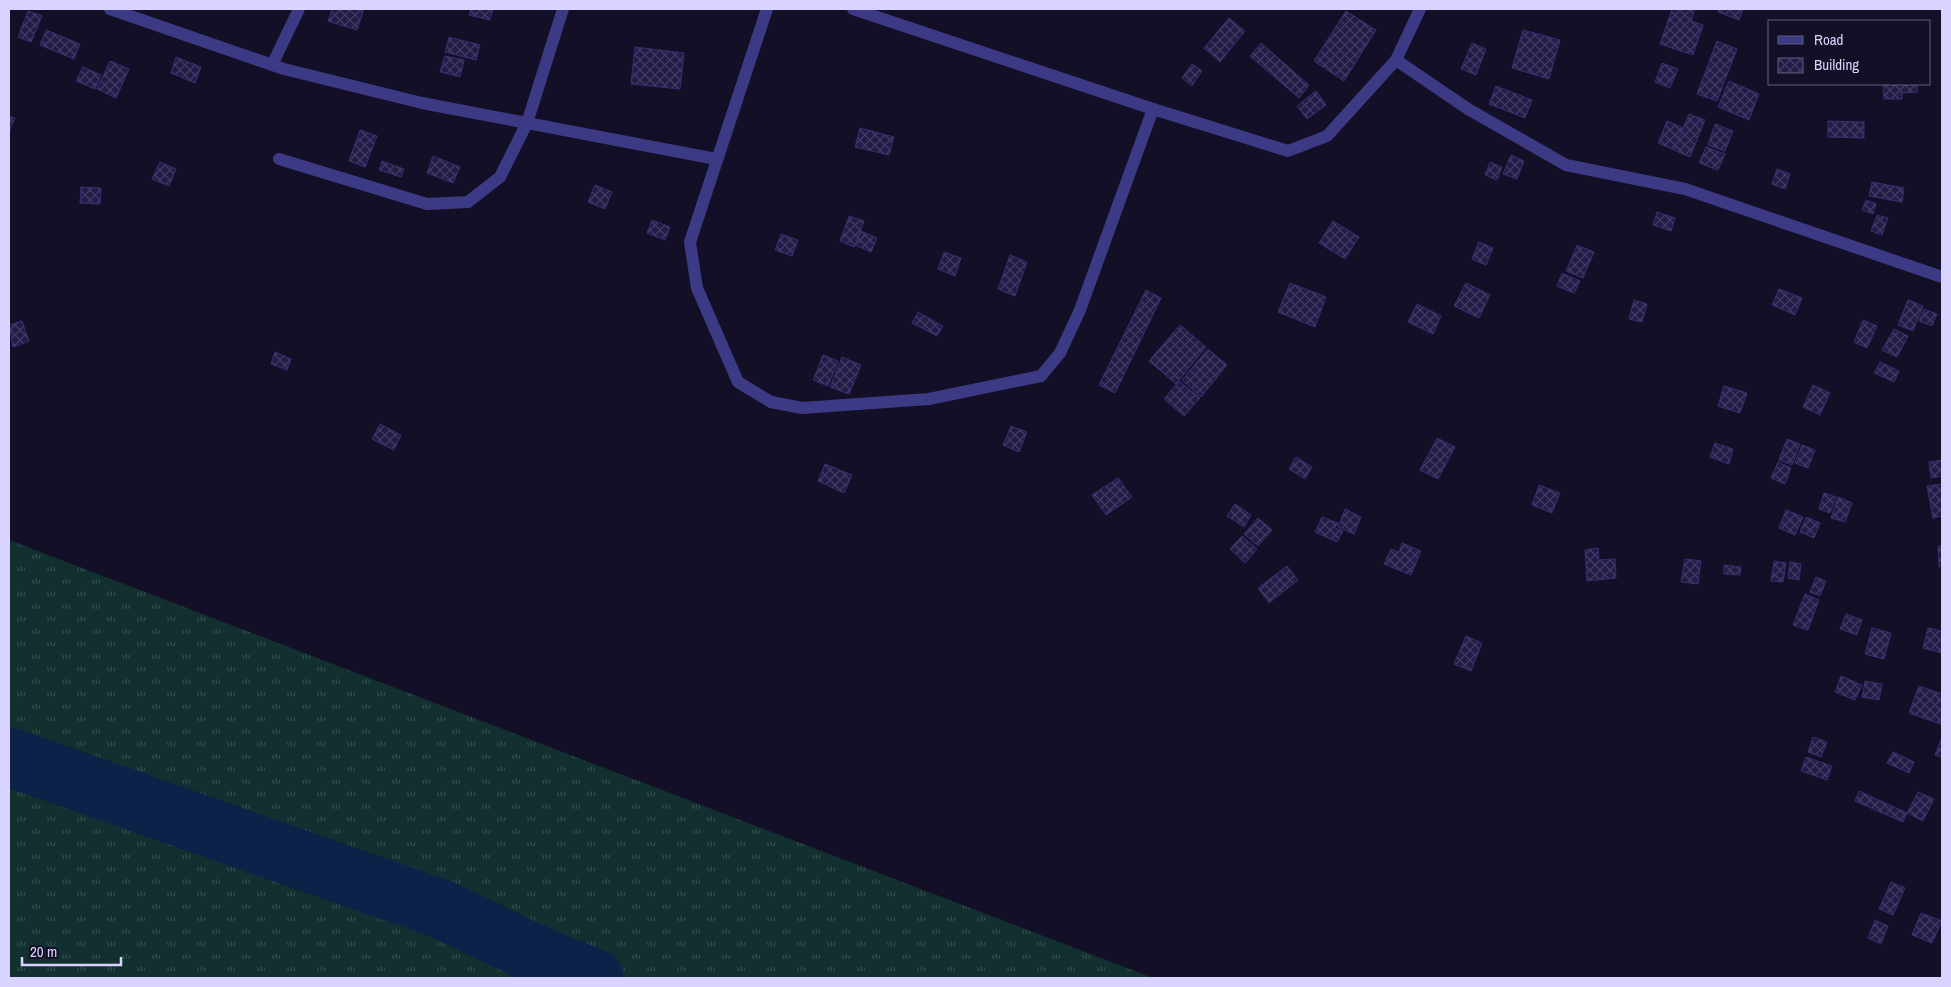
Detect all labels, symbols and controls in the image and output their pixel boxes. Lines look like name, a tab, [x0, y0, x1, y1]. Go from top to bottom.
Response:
legend	[1768, 20, 1931, 85]
text: Road	[1814, 29, 1843, 50]
text: Building	[1814, 54, 1859, 75]
scale bar	[22, 934, 121, 966]
text: 20 m	[30, 941, 57, 962]

